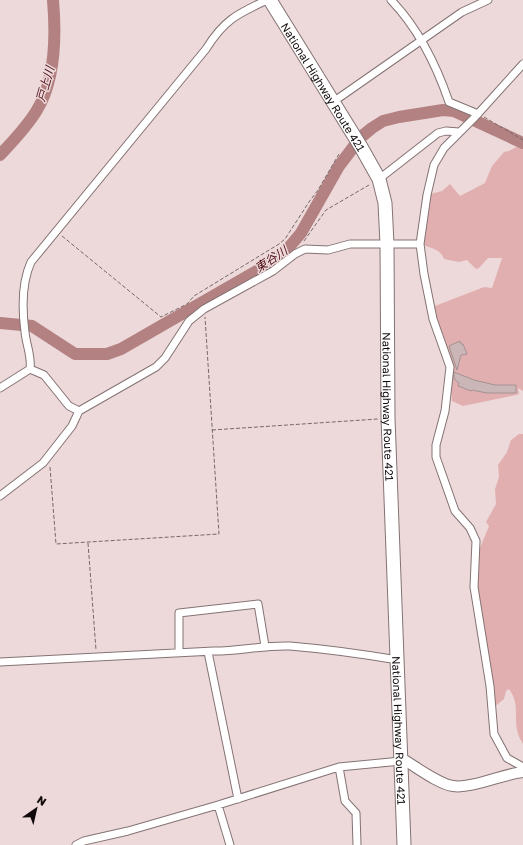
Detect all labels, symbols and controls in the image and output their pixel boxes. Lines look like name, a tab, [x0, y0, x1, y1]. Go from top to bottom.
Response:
street label: National Highway Route 421	[279, 20, 368, 153]
water label: 戸上川	[33, 63, 58, 103]
water label: 東谷川	[252, 242, 292, 275]
street label: National Highway Route 421	[381, 332, 397, 481]
street label: National Highway Route 421	[390, 656, 409, 805]
north arrow	[16, 789, 56, 829]
text: N	[35, 793, 49, 808]

